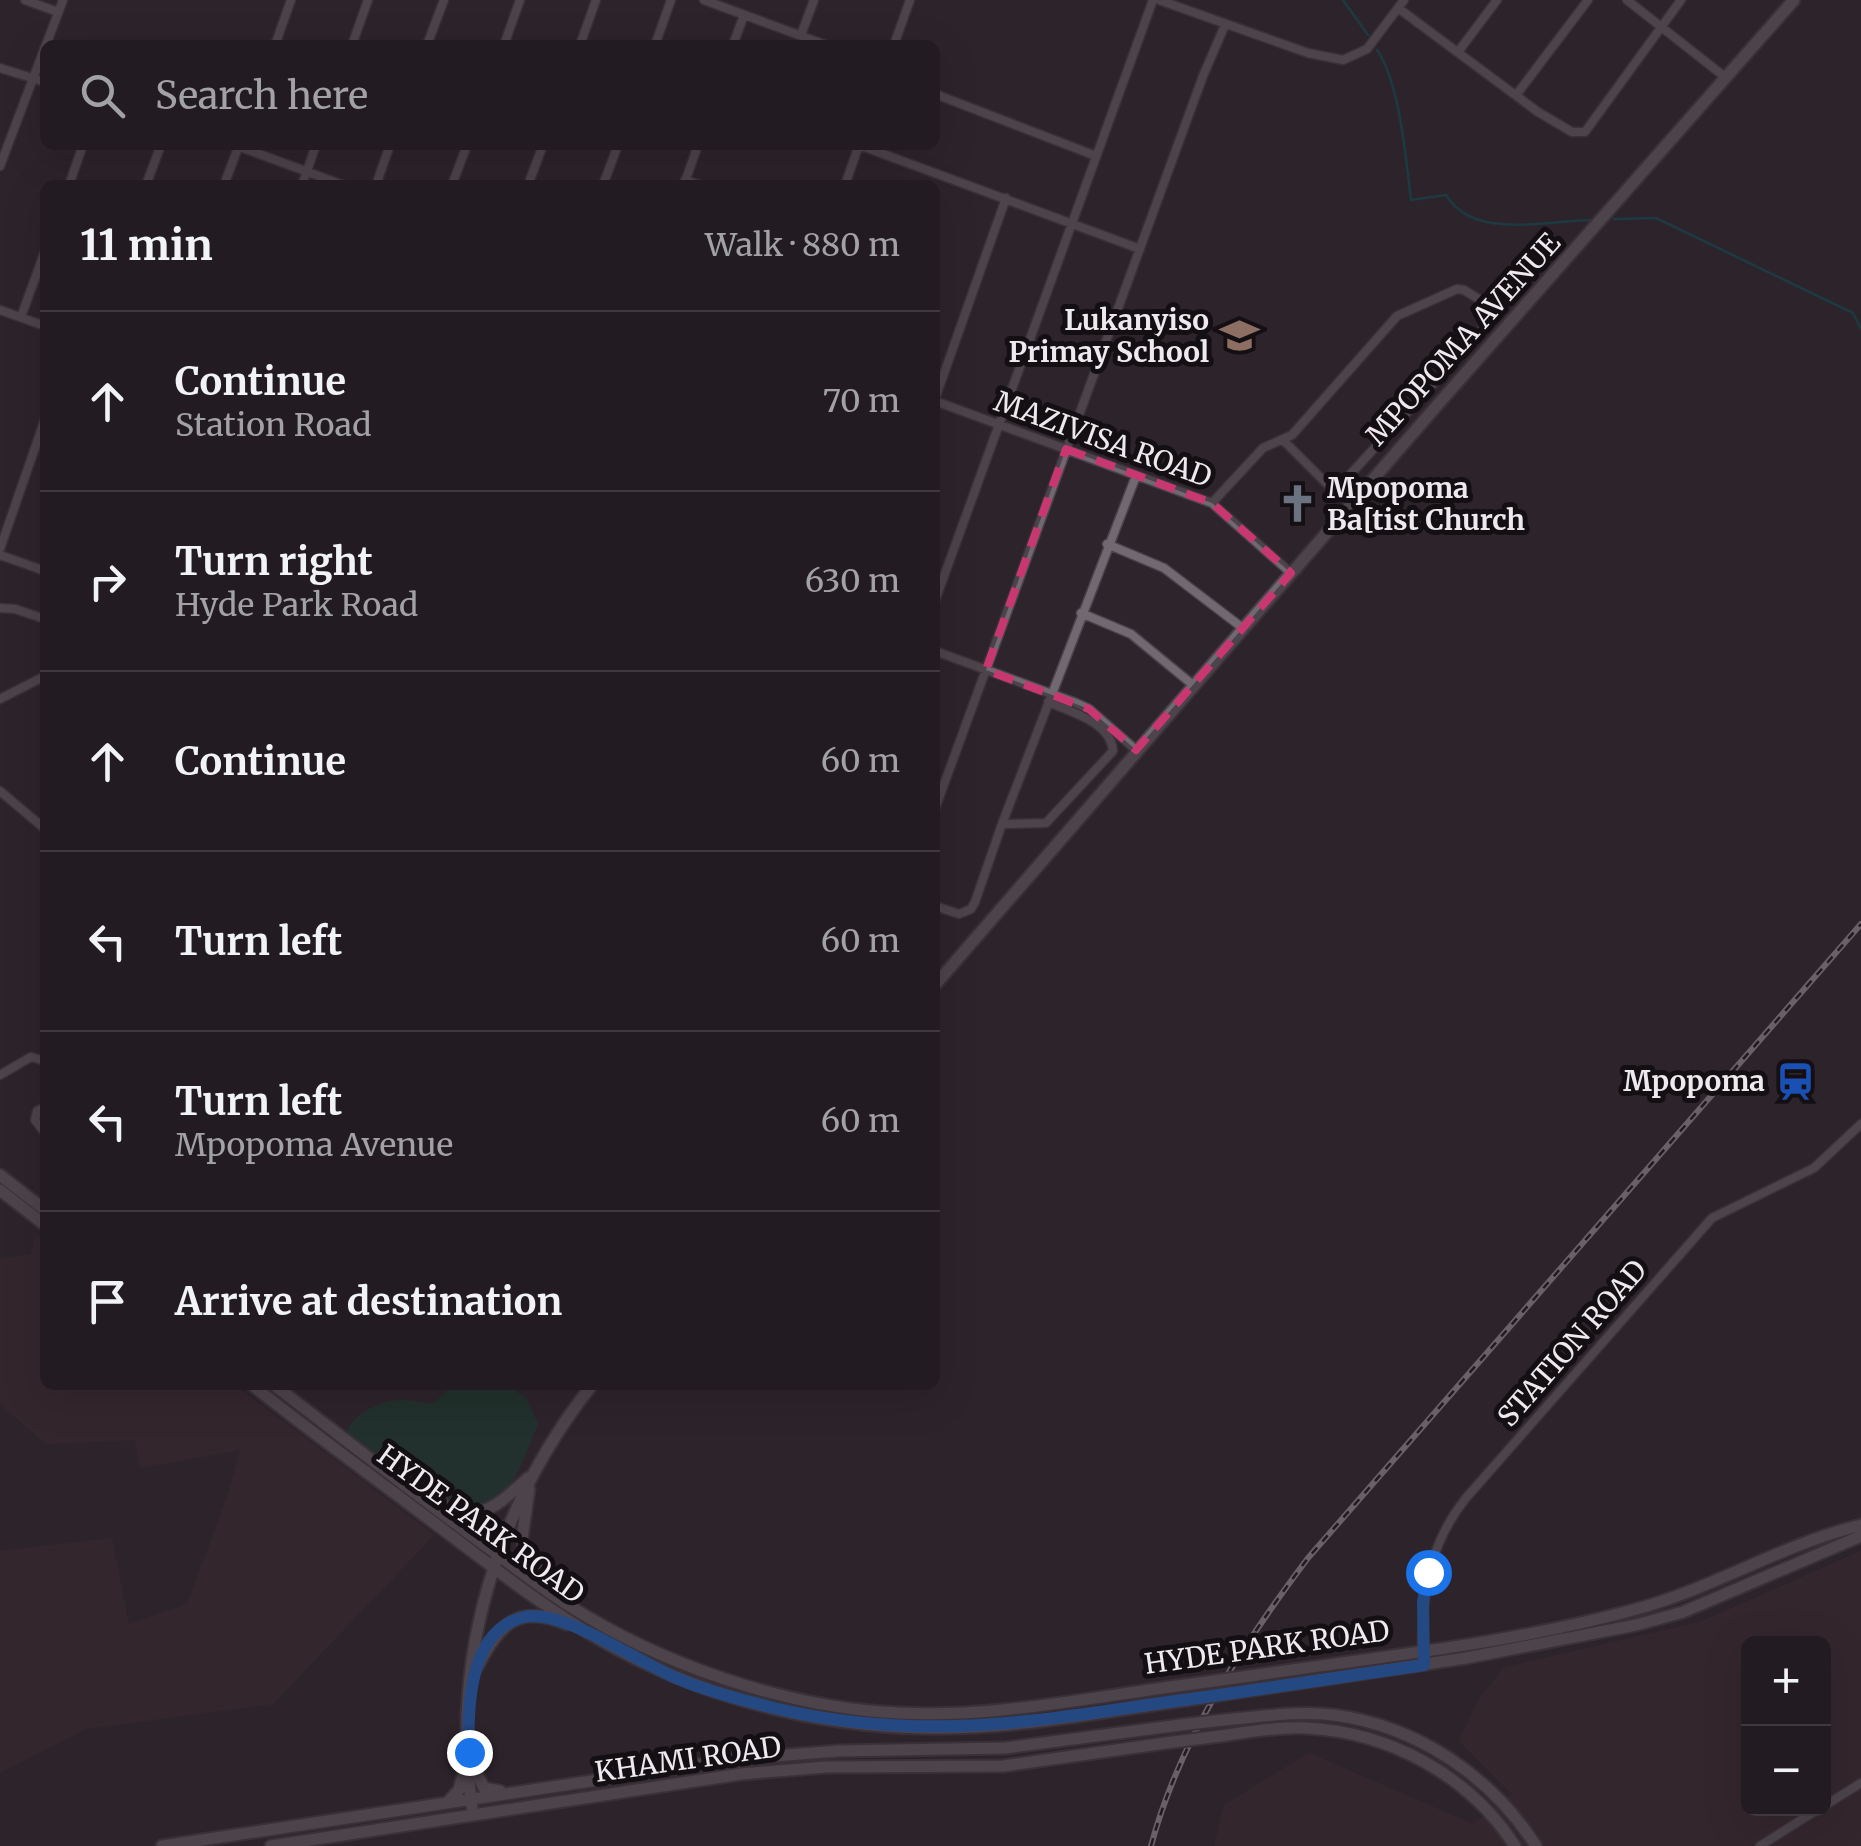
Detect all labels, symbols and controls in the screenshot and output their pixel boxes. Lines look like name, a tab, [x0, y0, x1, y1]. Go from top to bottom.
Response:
search box	[40, 40, 940, 150]
icon: search	[75, 68, 130, 123]
text: Search here	[155, 72, 368, 119]
text: 11 min	[80, 219, 213, 271]
text: Walk · 880 m	[705, 225, 900, 265]
street label: MPOPOMA AVENUE	[1358, 225, 1568, 453]
place label: Lukanyiso Primay School	[1008, 302, 1209, 370]
school or university icon: Lukanyiso Primay School	[1218, 315, 1260, 357]
text: Continue	[175, 358, 346, 405]
icon: ahead	[80, 374, 135, 429]
text: 70 m	[823, 381, 900, 421]
street label: MAZIVISA ROAD	[989, 383, 1217, 495]
text: Station Road	[175, 405, 371, 445]
place label: Mpopoma Ba[tist Church	[1327, 470, 1525, 538]
church icon: Mpopoma Ba[tist Church	[1276, 483, 1318, 525]
text: Turn right	[175, 538, 373, 585]
icon: right	[80, 554, 135, 609]
text: 630 m	[805, 561, 900, 601]
text: Hyde Park Road	[175, 585, 418, 625]
icon: ahead	[80, 734, 135, 789]
text: Continue	[175, 738, 346, 785]
text: 60 m	[821, 741, 900, 781]
icon: left	[80, 914, 135, 969]
text: Turn left	[175, 918, 342, 965]
text: 60 m	[821, 921, 900, 961]
station icon: Mpopoma	[1774, 1060, 1816, 1102]
place label: Mpopoma	[1623, 1063, 1765, 1099]
text: Turn left	[175, 1078, 342, 1125]
icon: left	[80, 1094, 135, 1149]
text: 60 m	[821, 1101, 900, 1141]
text: Mpopoma Avenue	[175, 1125, 453, 1165]
street label: STATION ROAD	[1490, 1252, 1654, 1434]
icon: arrive	[80, 1274, 135, 1329]
text: Arrive at destination	[175, 1278, 562, 1325]
street label: HYDE PARK ROAD	[370, 1437, 592, 1611]
route start	[1406, 1550, 1452, 1596]
street label: HYDE PARK ROAD	[1142, 1612, 1392, 1682]
map controls	[1741, 1636, 1831, 1816]
button: +	[1741, 1636, 1831, 1726]
button: −	[1741, 1726, 1831, 1816]
street label: KHAMI ROAD	[592, 1728, 784, 1790]
route end	[447, 1730, 493, 1776]

